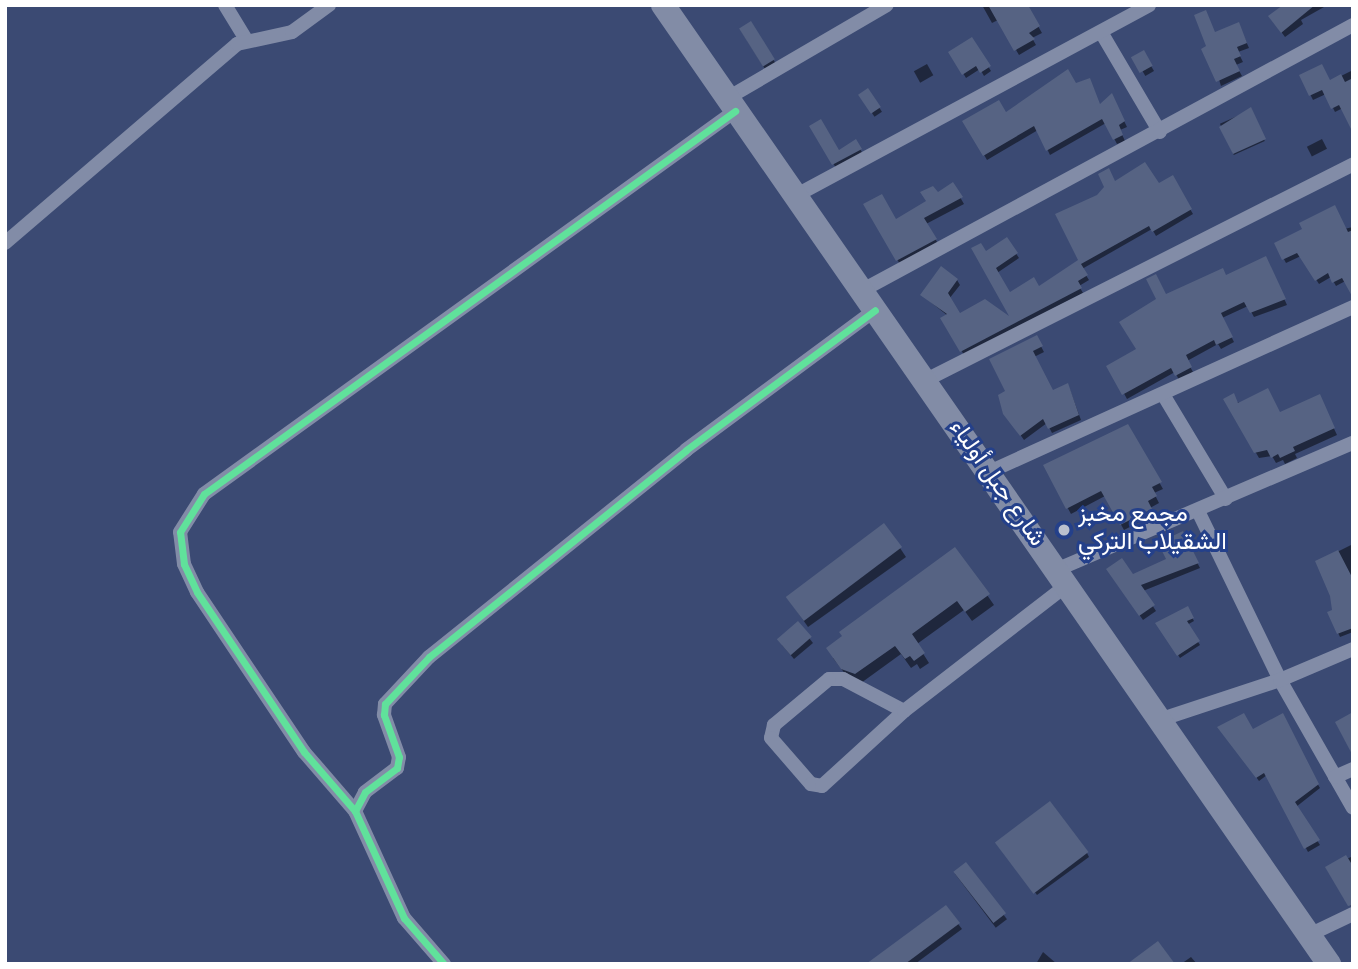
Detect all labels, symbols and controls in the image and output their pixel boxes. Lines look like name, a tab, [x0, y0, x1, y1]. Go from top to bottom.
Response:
street label: شارع جبل أولياء	[942, 415, 1050, 553]
place label: مجمع مخبز الشقيلاب التركي	[1078, 502, 1227, 558]
marker: مجمع مخبز الشقيلاب التركي	[1056, 522, 1072, 538]

